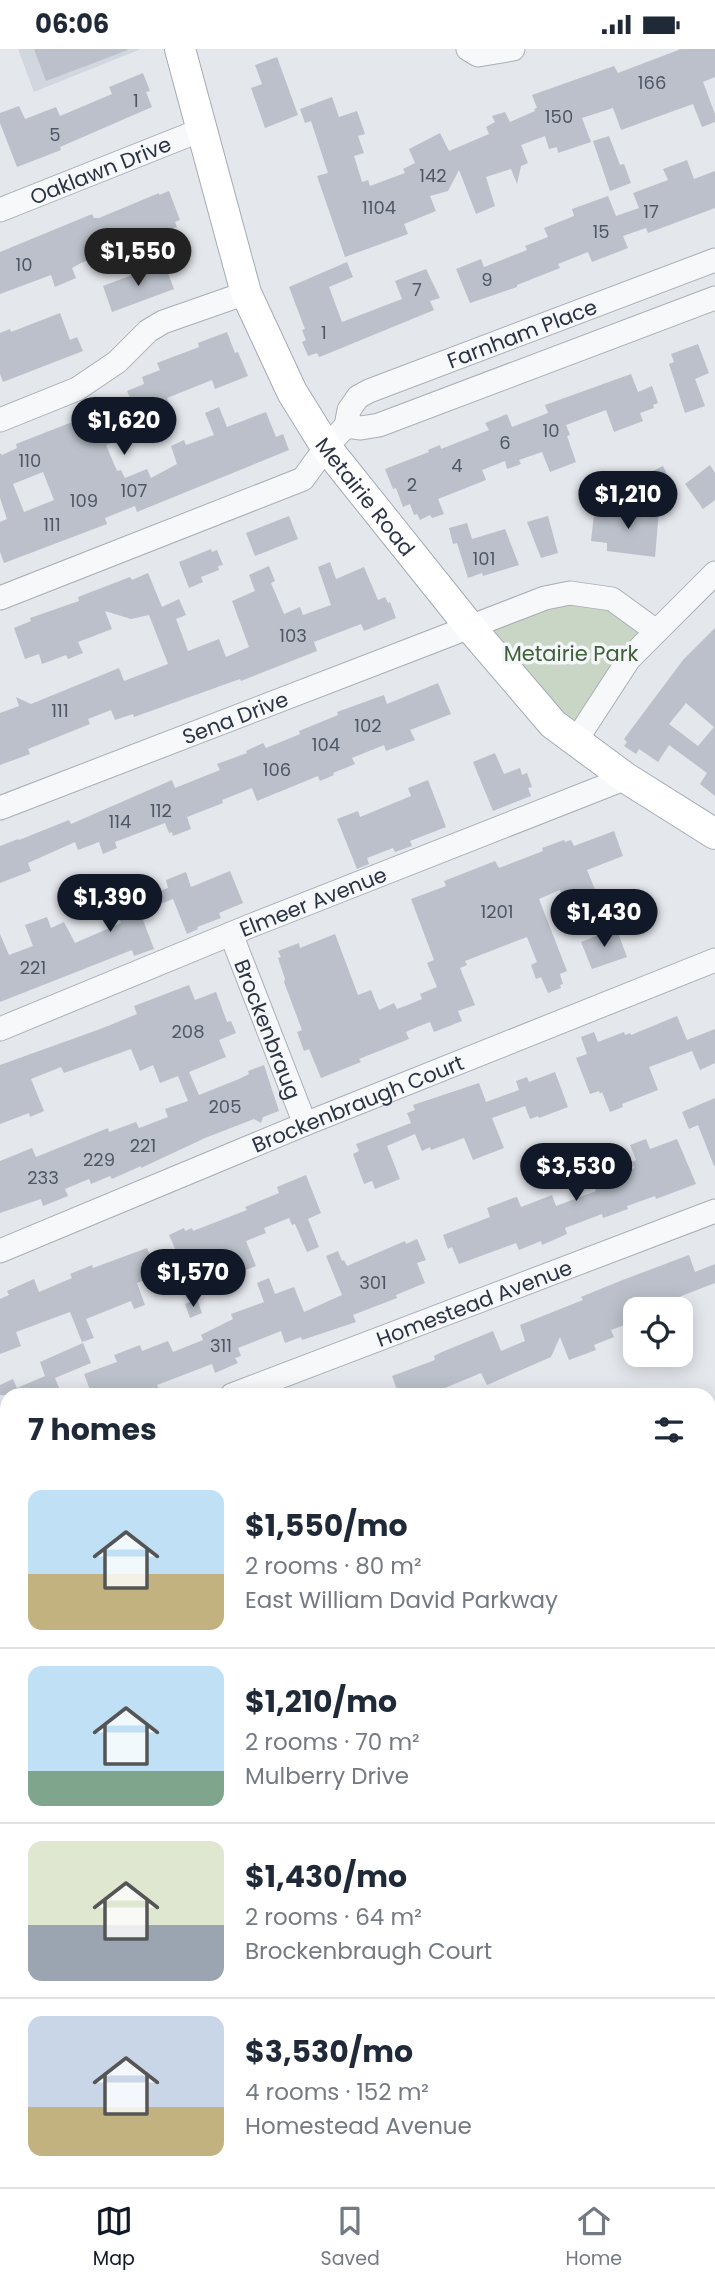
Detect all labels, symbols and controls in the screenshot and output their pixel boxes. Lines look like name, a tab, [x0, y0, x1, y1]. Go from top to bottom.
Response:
text: 06:06	[35, 6, 109, 42]
house number: 166	[638, 70, 666, 95]
house number: 1	[133, 88, 139, 113]
house number: 150	[545, 104, 573, 129]
house number: 5	[49, 122, 61, 147]
street label: Oaklawn Drive	[25, 129, 175, 211]
house number: 142	[419, 163, 447, 188]
house number: 1104	[362, 195, 396, 220]
house number: 17	[643, 199, 659, 224]
house number: 15	[592, 219, 610, 244]
pin: $1,550	[81, 229, 195, 288]
text: $1,550	[100, 235, 176, 267]
house number: 10	[15, 252, 33, 277]
house number: 9	[481, 267, 493, 292]
house number: 7	[412, 277, 422, 302]
street label: Farnham Place	[443, 292, 601, 375]
house number: 1	[321, 320, 327, 345]
pin: $1,620	[67, 397, 181, 457]
text: $1,620	[87, 404, 161, 436]
house number: 10	[542, 418, 560, 443]
house number: 6	[499, 430, 511, 455]
street label: Metairie Road	[309, 431, 422, 562]
house number: 110	[19, 448, 41, 473]
house number: 4	[451, 453, 463, 478]
pin: $1,210	[571, 471, 685, 531]
house number: 2	[407, 472, 417, 497]
house number: 107	[121, 478, 148, 503]
text: $1,210	[594, 478, 662, 510]
house number: 109	[70, 488, 98, 513]
house number: 111	[43, 512, 61, 537]
house number: 101	[473, 546, 495, 571]
house number: 103	[279, 623, 307, 648]
park label: Metairie Park	[504, 639, 639, 668]
street label: Sena Drive	[178, 684, 292, 751]
house number: 111	[51, 698, 69, 723]
house number: 102	[354, 713, 382, 738]
house number: 104	[312, 732, 340, 757]
house number: 106	[263, 757, 291, 782]
house number: 112	[150, 798, 172, 823]
house number: 114	[109, 809, 131, 834]
street label: Elmeer Avenue	[235, 859, 391, 943]
pin: $1,390	[53, 875, 167, 934]
text: $1,390	[73, 881, 147, 913]
pin: $1,430	[547, 890, 661, 949]
text: $1,430	[567, 896, 641, 928]
house number: 1201	[480, 899, 514, 924]
house number: 221	[20, 955, 46, 980]
street label: Brockenbraug	[228, 955, 308, 1103]
house number: 208	[171, 1019, 205, 1044]
street label: Brockenbraugh Court	[247, 1048, 468, 1159]
house number: 205	[209, 1094, 241, 1119]
house number: 221	[130, 1133, 156, 1158]
pin: $3,530	[519, 1143, 633, 1203]
house number: 229	[83, 1147, 115, 1172]
text: $3,530	[536, 1150, 616, 1182]
house number: 233	[27, 1165, 59, 1190]
pin: $1,570	[136, 1249, 250, 1309]
street label: Homestead Avenue	[372, 1252, 576, 1353]
text: $1,570	[157, 1256, 229, 1288]
house number: 301	[359, 1270, 387, 1295]
map controls	[623, 1297, 693, 1367]
button: locate	[623, 1297, 693, 1367]
house number: 311	[210, 1333, 232, 1358]
text: 7 homes	[28, 1408, 157, 1451]
icon: filters	[650, 1411, 688, 1449]
text: $1,550/mo	[245, 1504, 408, 1547]
icon: home	[84, 1518, 168, 1602]
text: 2 rooms · 80 m²	[245, 1550, 422, 1582]
text: East William David Parkway	[245, 1584, 558, 1616]
text: $1,210/mo	[245, 1680, 397, 1723]
icon: home	[84, 1694, 168, 1778]
text: 2 rooms · 70 m²	[245, 1726, 420, 1758]
text: Mulberry Drive	[245, 1760, 409, 1792]
text: $1,430/mo	[245, 1855, 407, 1898]
icon: home	[84, 1869, 168, 1953]
text: 2 rooms · 64 m²	[245, 1901, 422, 1933]
text: Brockenbraugh Court	[245, 1935, 492, 1967]
text: $3,530/mo	[245, 2030, 413, 2073]
icon: home	[84, 2044, 168, 2128]
text: 4 rooms · 152 m²	[245, 2076, 429, 2108]
text: Homestead Avenue	[245, 2110, 472, 2142]
tab: Map	[93, 2202, 135, 2273]
tab: Saved	[321, 2202, 380, 2273]
tab: Home	[565, 2202, 622, 2273]

